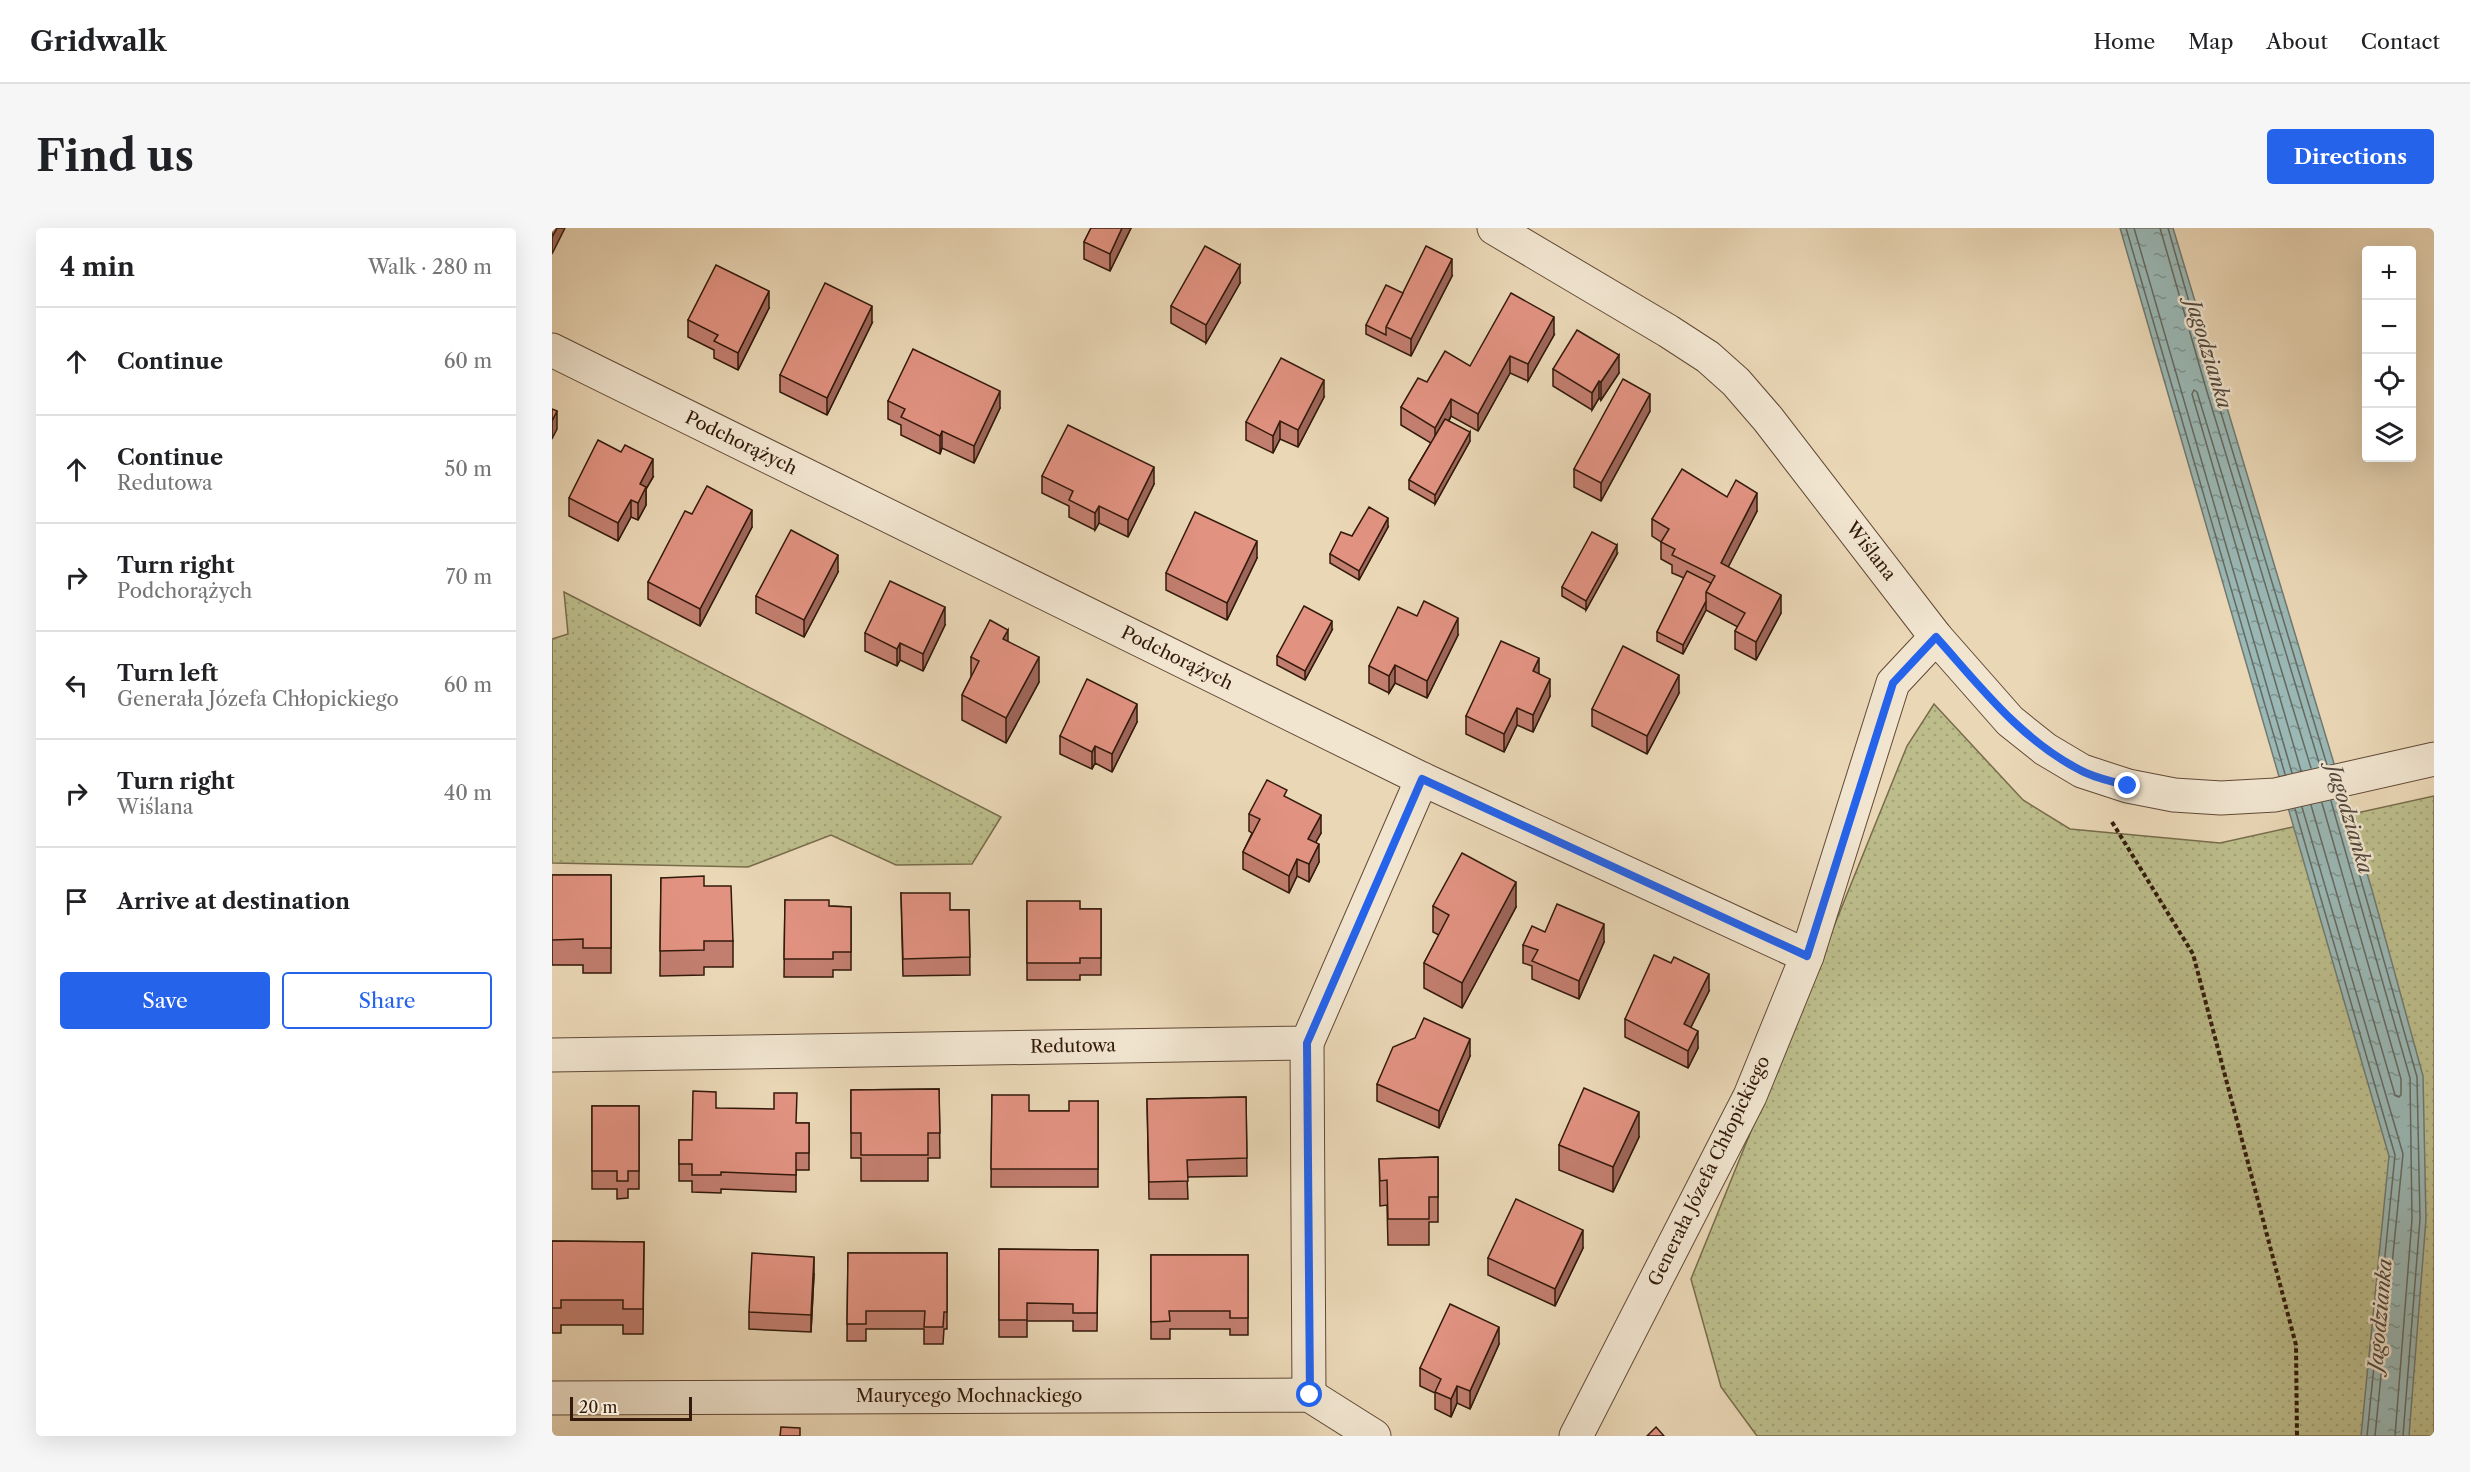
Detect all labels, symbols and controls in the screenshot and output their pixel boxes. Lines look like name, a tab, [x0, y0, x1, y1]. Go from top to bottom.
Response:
text: Gridwalk	[30, 24, 166, 58]
text: Home	[2094, 29, 2155, 54]
text: Map	[2188, 29, 2233, 54]
text: About	[2266, 29, 2328, 54]
text: Contact	[2361, 29, 2440, 54]
button: Directions	[2267, 129, 2434, 184]
text: Find us	[36, 130, 194, 182]
map controls	[2362, 246, 2416, 462]
button: +	[2362, 246, 2416, 300]
text: 4 min	[60, 251, 135, 283]
text: Walk · 280 m	[368, 255, 492, 279]
water label: Jagodzianka	[2179, 291, 2237, 412]
button: −	[2362, 300, 2416, 354]
icon: ahead	[60, 345, 93, 378]
text: Continue	[117, 348, 223, 375]
text: 60 m	[444, 349, 492, 373]
button: locate	[2362, 354, 2416, 408]
street label: Podchorążych	[681, 406, 801, 480]
button: layers	[2362, 408, 2416, 462]
text: Continue	[117, 444, 223, 471]
icon: ahead	[60, 453, 93, 486]
text: 50 m	[445, 457, 492, 481]
text: Redutowa	[117, 471, 213, 495]
street label: Wiślana	[1841, 516, 1901, 585]
text: Turn right	[117, 552, 235, 579]
icon: right	[60, 561, 93, 594]
text: 70 m	[446, 565, 492, 589]
text: Podchorążych	[117, 579, 252, 603]
street label: Podchorążych	[1117, 621, 1237, 695]
text: Turn left	[117, 660, 218, 687]
icon: left	[60, 669, 93, 702]
text: 60 m	[444, 673, 492, 697]
text: Generała Józefa Chłopickiego	[117, 687, 399, 711]
water label: Jagodzianka	[2320, 756, 2378, 877]
text: Turn right	[117, 768, 235, 795]
route end	[2114, 772, 2140, 798]
icon: right	[60, 777, 93, 810]
text: 40 m	[444, 781, 492, 805]
text: Wiślana	[117, 795, 193, 819]
icon: arrive	[60, 885, 93, 918]
text: Arrive at destination	[117, 888, 350, 915]
button: Save	[60, 972, 270, 1029]
button: Share	[282, 972, 492, 1029]
street label: Redutowa	[1030, 1034, 1117, 1058]
street label: Generała Józefa Chłopickiego	[1644, 1052, 1774, 1290]
water label: Jagodzianka	[2363, 1258, 2397, 1378]
route start	[1296, 1381, 1322, 1407]
street label: Maurycego Mochnackiego	[856, 1385, 1082, 1407]
scale bar	[570, 1394, 692, 1422]
text: 20 m	[579, 1397, 618, 1417]

